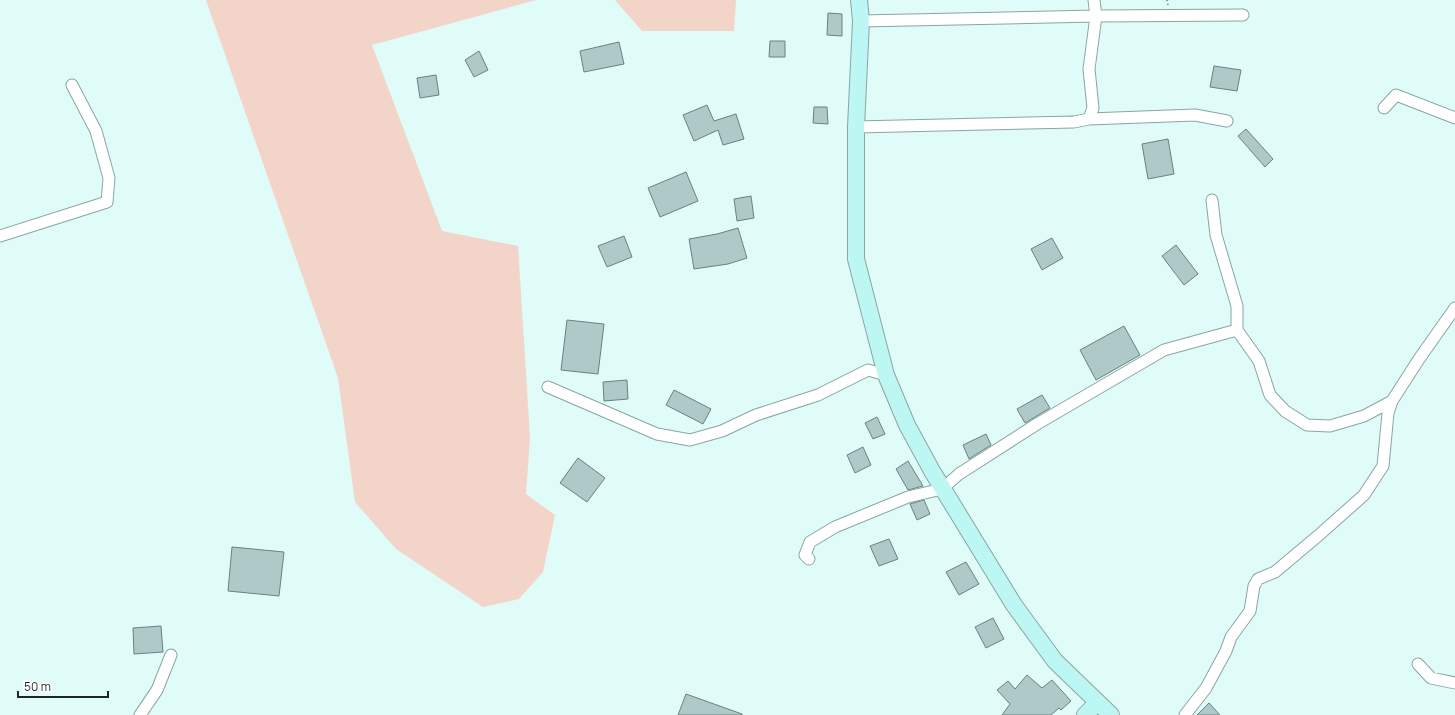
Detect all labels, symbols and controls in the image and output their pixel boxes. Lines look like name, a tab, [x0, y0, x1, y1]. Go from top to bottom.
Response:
scale bar	[18, 673, 108, 699]
text: 50 m	[24, 678, 51, 695]

